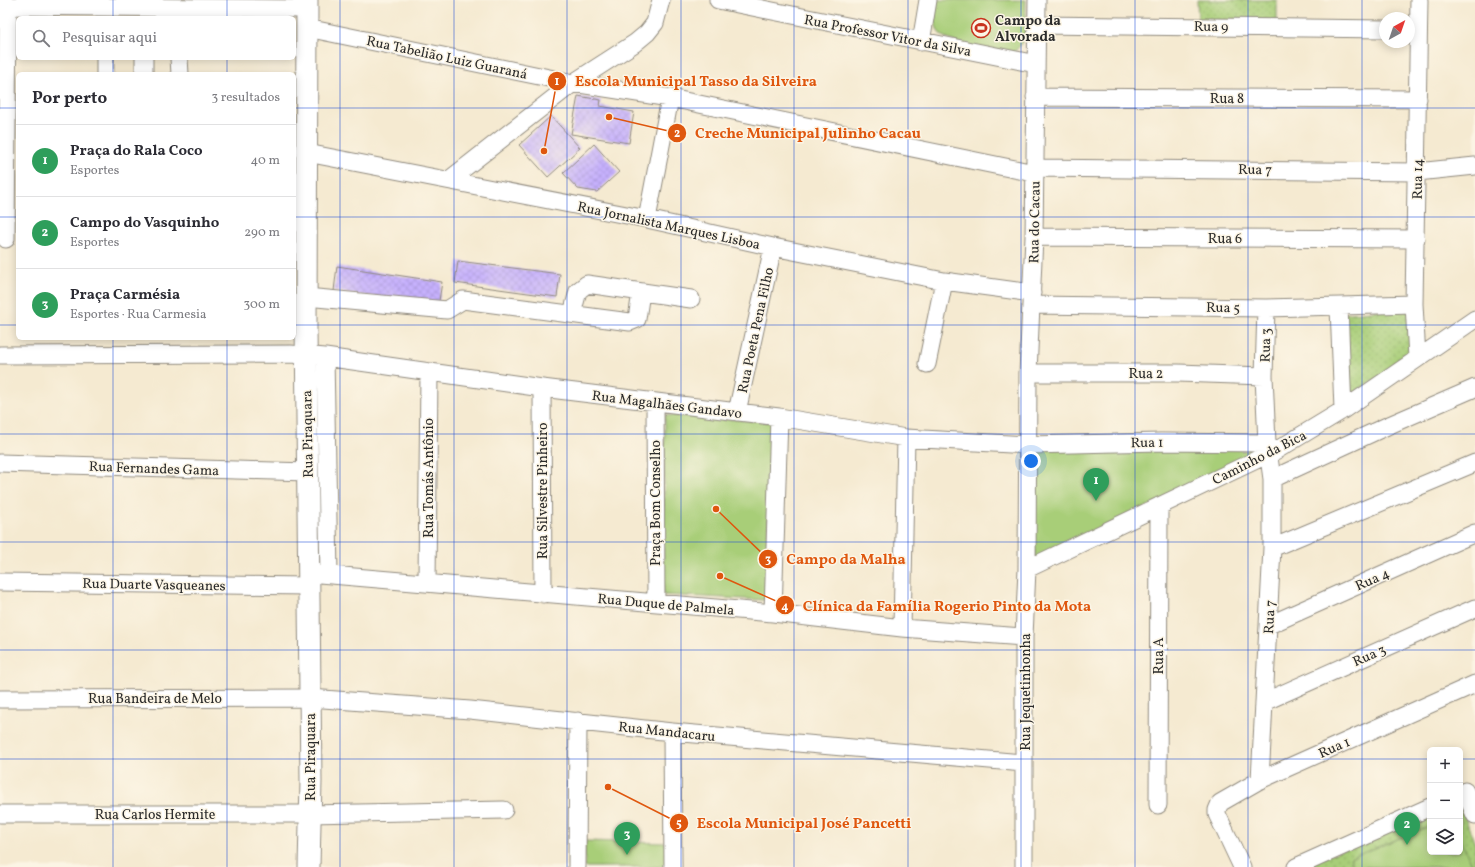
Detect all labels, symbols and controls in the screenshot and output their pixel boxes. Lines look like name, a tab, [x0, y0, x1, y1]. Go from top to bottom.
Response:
street label: Rua Professor Vitor da Silva	[802, 11, 973, 62]
place label: Campo da Alvorada	[995, 12, 1061, 47]
north arrow	[1379, 12, 1415, 48]
search box	[16, 16, 296, 60]
sports icon: Campo da Alvorada	[970, 17, 992, 39]
street label: Rua 9	[1194, 18, 1228, 37]
icon: search	[30, 27, 52, 49]
text: Pesquisar aqui	[62, 28, 157, 49]
street label: Rua Tabelião Luiz Guaraná	[364, 32, 529, 85]
callout: Escola Municipal Tasso da Silveira	[547, 67, 825, 94]
text: Escola Municipal Tasso da Silveira	[575, 72, 817, 93]
text: 1	[555, 74, 560, 90]
text: Por perto	[32, 87, 107, 110]
text: 3 resultados	[211, 89, 280, 107]
street label: Rua 8	[1210, 90, 1244, 109]
callout: Creche Municipal Julinho Cacau	[667, 119, 929, 146]
text: Creche Municipal Julinho Cacau	[695, 124, 921, 145]
text: 2	[674, 126, 680, 142]
text: Praça do Rala Coco	[70, 141, 203, 162]
text: 1	[42, 152, 48, 170]
text: 40 m	[251, 152, 280, 170]
street label: Rua 14	[1409, 158, 1428, 200]
street label: Rua 7	[1238, 161, 1272, 180]
text: Esportes	[70, 162, 119, 180]
street label: Rua do Cacau	[1025, 180, 1046, 264]
street label: Rua Jornalista Marques Lisboa	[575, 198, 762, 255]
text: Campo do Vasquinho	[70, 213, 219, 234]
text: 2	[42, 224, 48, 242]
text: 290 m	[244, 224, 280, 242]
street label: Rua 6	[1208, 230, 1242, 249]
text: Esportes	[70, 234, 119, 252]
street label: Rua Poeta Pena Filho	[734, 266, 779, 395]
text: Praça Carmésia	[70, 285, 180, 306]
text: 3	[42, 296, 48, 314]
text: 300 m	[244, 296, 280, 314]
street label: Rua 5	[1206, 299, 1240, 318]
text: Esportes · Rua Carmesia	[70, 306, 206, 324]
street label: Rua 3	[1256, 328, 1277, 363]
street label: Rua 2	[1129, 365, 1163, 384]
street label: Rua Magalhães Gandavo	[591, 387, 743, 424]
street label: Rua Piraquara	[298, 390, 319, 478]
street label: Rua Tomás Antônio	[420, 418, 439, 538]
street label: Rua Silvestre Pinheiro	[534, 423, 553, 559]
street label: Caminho da Bica	[1209, 426, 1310, 490]
street label: Rua 1	[1131, 434, 1164, 453]
street label: Praça Bom Conselho	[647, 440, 666, 566]
your location	[1021, 451, 1041, 471]
street label: Rua Fernandes Gama	[88, 458, 220, 481]
pin: 1	[1083, 468, 1109, 501]
callout: Campo da Malha	[758, 545, 914, 572]
text: Campo da Malha	[786, 550, 906, 571]
text: 3	[765, 552, 771, 568]
street label: Rua 4	[1352, 564, 1393, 596]
street label: Rua Duarte Vasqueanes	[82, 575, 226, 596]
street label: Rua Duque de Palmela	[597, 590, 735, 621]
callout: Clínica da Família Rogerio Pinto da Mota	[775, 592, 1099, 619]
text: Clínica da Família Rogerio Pinto da Mota	[803, 597, 1091, 618]
text: 4	[781, 599, 789, 615]
street label: Rua 7	[1260, 599, 1281, 635]
street label: Rua Jequetinhonha	[1017, 633, 1036, 751]
street label: Rua A	[1150, 637, 1169, 675]
street label: Rua 3	[1350, 641, 1389, 672]
street label: Rua Bandeira de Melo	[88, 690, 222, 709]
street label: Rua Piraquara	[302, 713, 321, 801]
street label: Rua Mandacaru	[617, 718, 716, 747]
street label: Rua 1	[1316, 733, 1353, 764]
map controls	[1427, 747, 1463, 855]
button: +	[1427, 747, 1463, 783]
button: −	[1427, 783, 1463, 819]
street label: Rua Carlos Hermite	[95, 806, 216, 825]
callout: Escola Municipal José Pancetti	[669, 809, 919, 836]
pin: 2	[1394, 812, 1420, 845]
text: Escola Municipal José Pancetti	[697, 814, 911, 835]
text: 5	[676, 816, 682, 832]
button: layers	[1427, 819, 1463, 855]
pin: 3	[614, 822, 640, 855]

